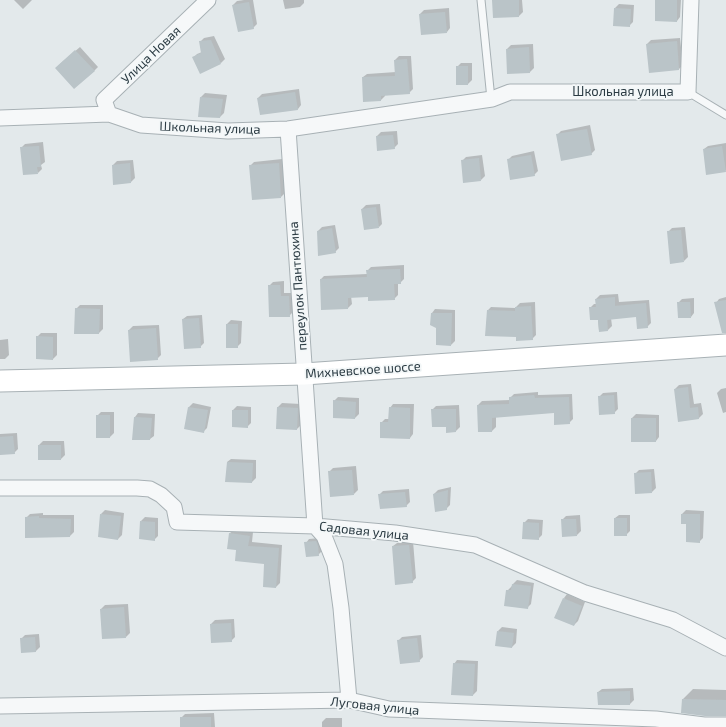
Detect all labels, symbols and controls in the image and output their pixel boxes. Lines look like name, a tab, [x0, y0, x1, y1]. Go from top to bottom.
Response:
street label: Улица Новая	[118, 23, 184, 87]
street label: Школьная улица	[572, 84, 674, 100]
street label: Школьная улица	[159, 118, 261, 138]
street label: переулок Пантюхина	[286, 221, 310, 351]
street label: Михневское шоссе	[305, 358, 421, 382]
street label: Садовая улица	[318, 519, 410, 543]
street label: Луговая улица	[330, 694, 420, 718]

